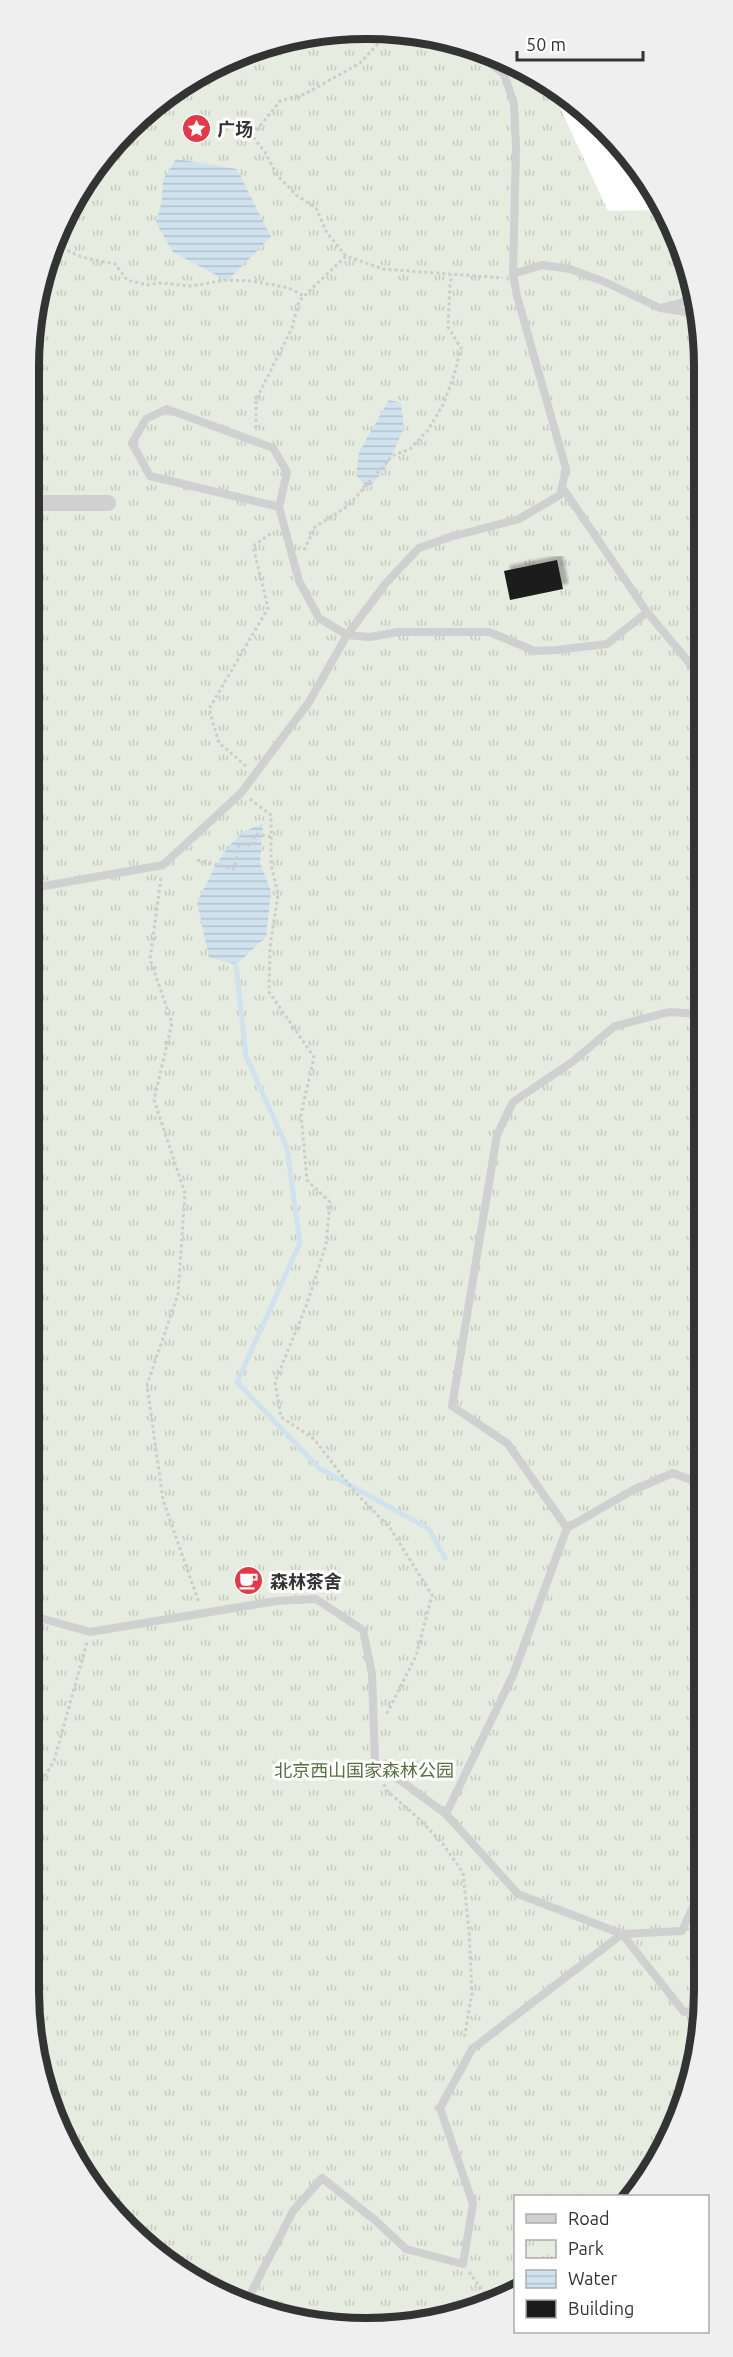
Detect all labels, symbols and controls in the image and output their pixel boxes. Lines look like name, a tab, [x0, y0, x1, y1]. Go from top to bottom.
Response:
scale bar	[517, 24, 643, 62]
text: 50 m	[526, 34, 566, 54]
place icon: 广场	[180, 113, 212, 145]
place label: 广场	[217, 119, 253, 139]
cafe icon: 森林茶舍	[233, 1565, 265, 1597]
place label: 森林茶舍	[270, 1571, 342, 1591]
park label: 北京西山国家森林公园	[274, 1760, 454, 1780]
legend	[514, 2195, 709, 2333]
text: Road	[568, 2208, 610, 2228]
text: Park	[568, 2238, 604, 2258]
text: Water	[568, 2268, 618, 2288]
text: Building	[568, 2298, 634, 2318]

